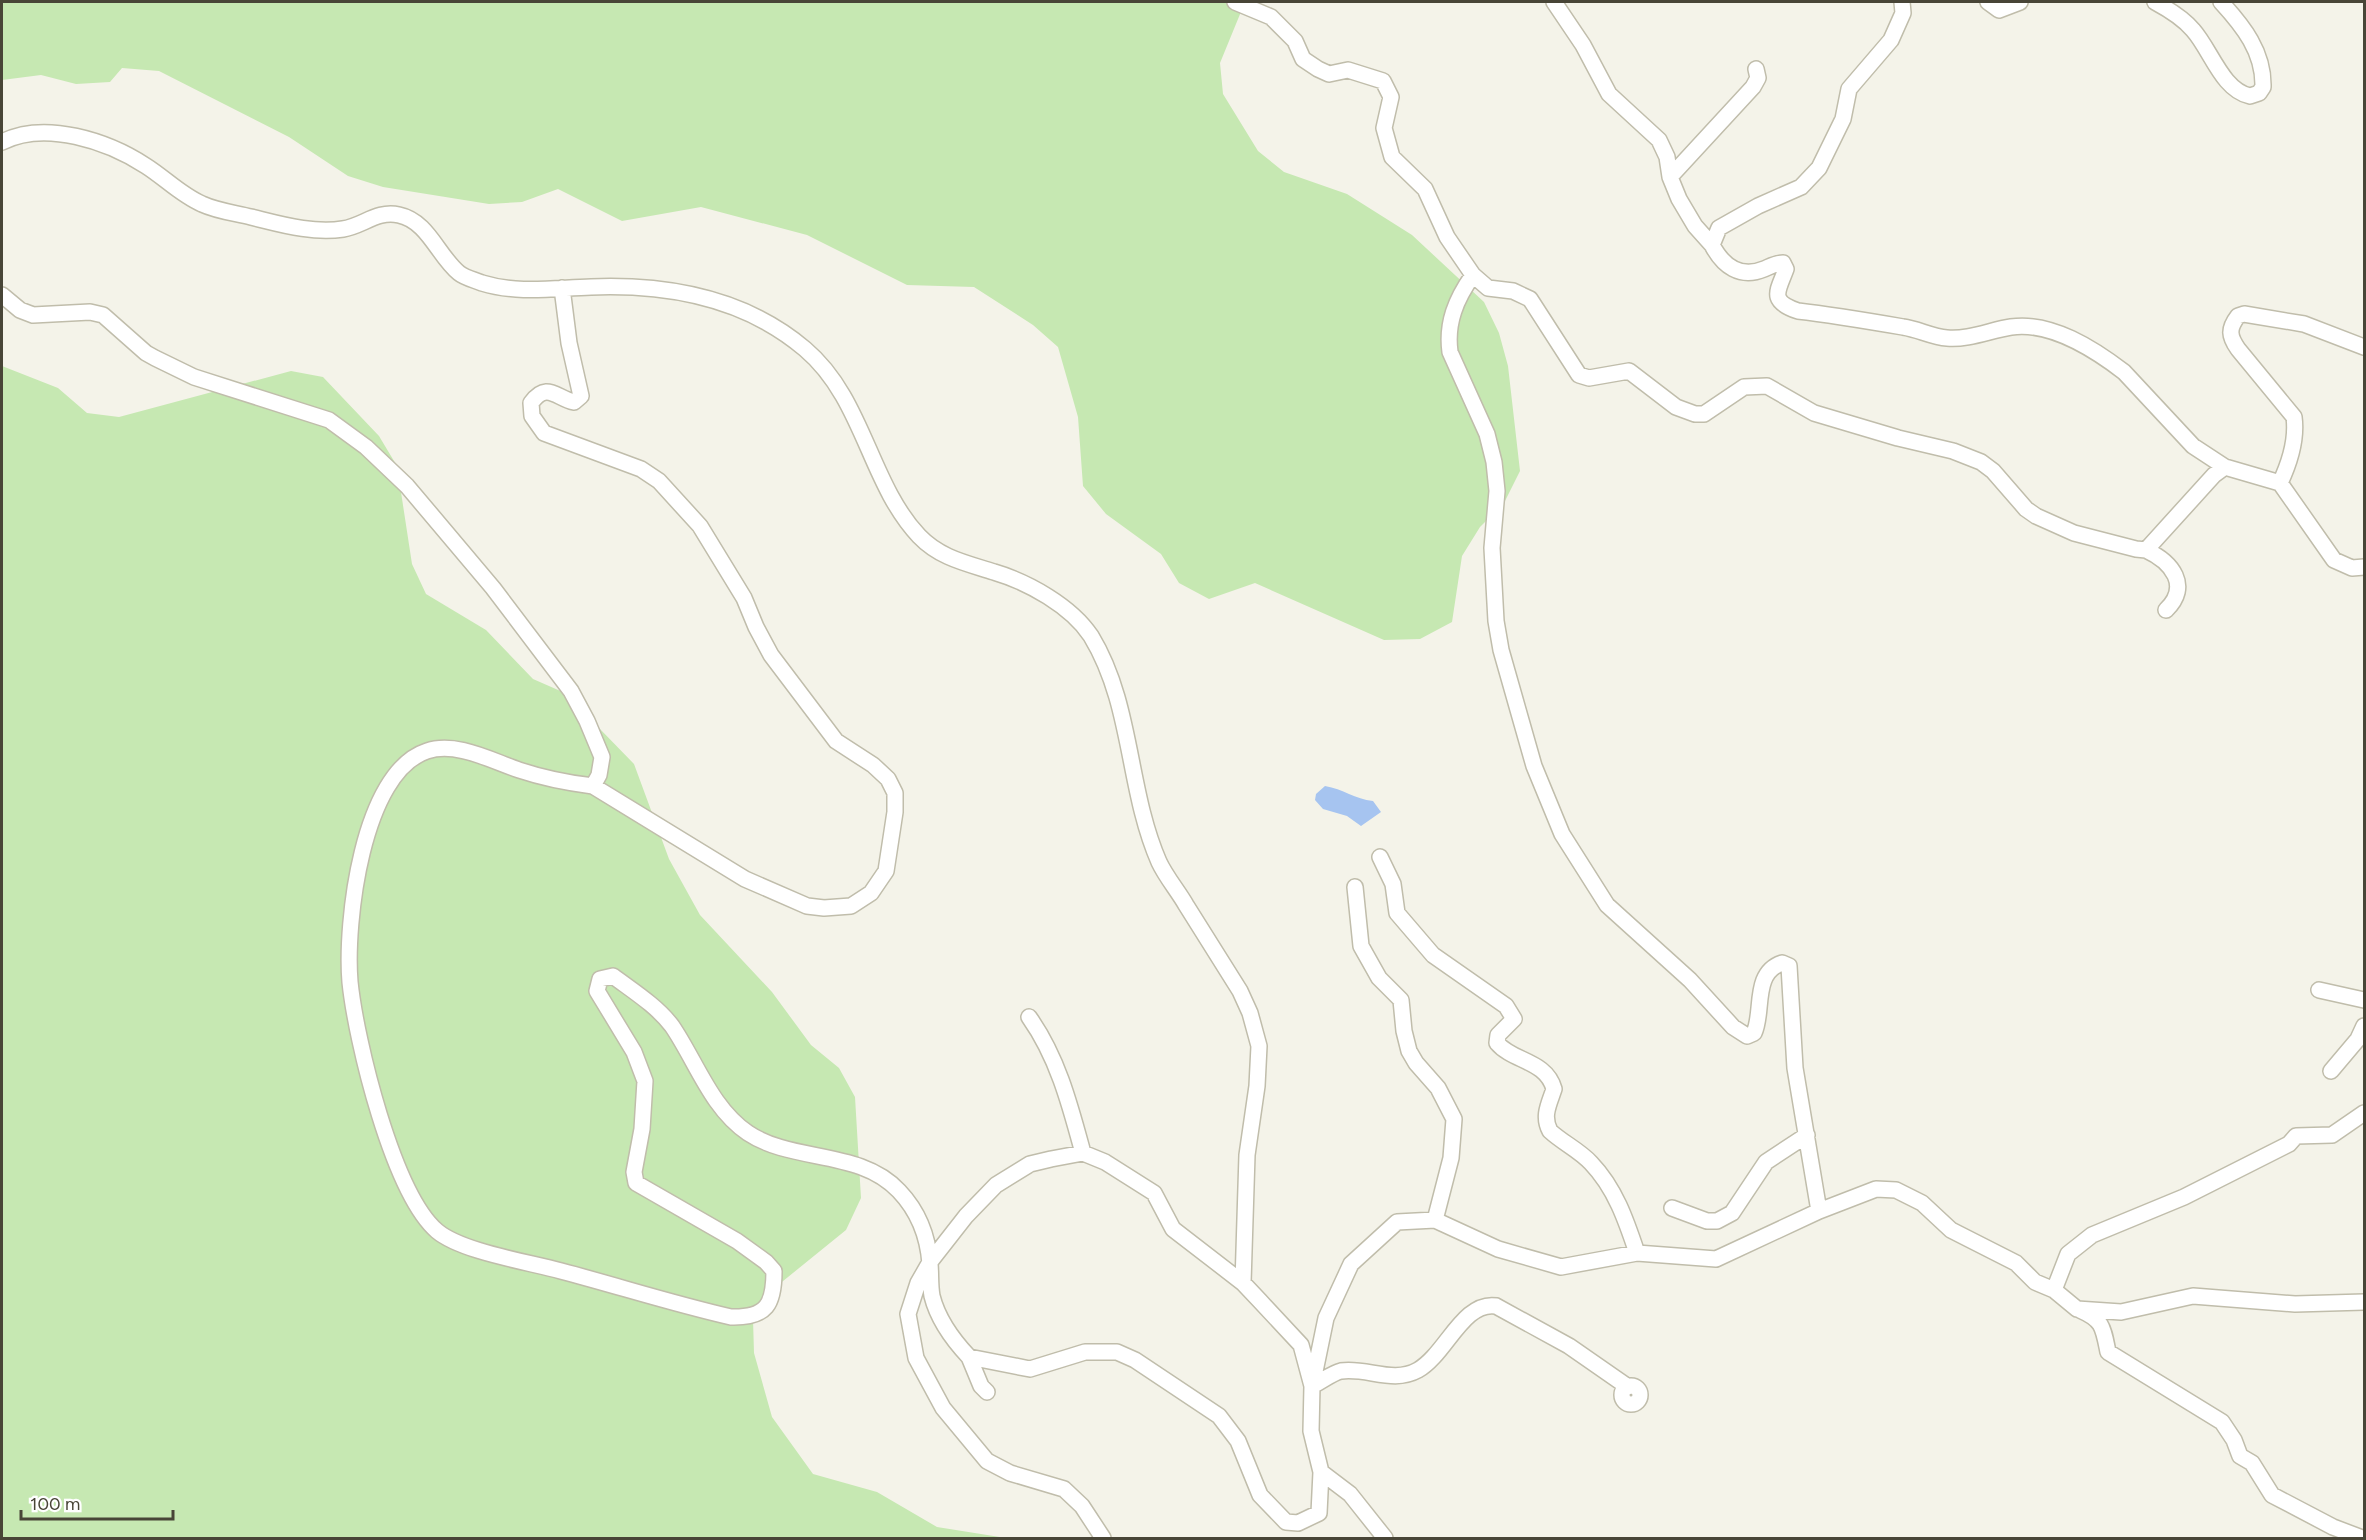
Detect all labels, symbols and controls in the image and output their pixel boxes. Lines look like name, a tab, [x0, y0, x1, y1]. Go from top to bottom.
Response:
scale bar	[21, 1483, 172, 1521]
text: 100 m	[30, 1493, 80, 1515]

